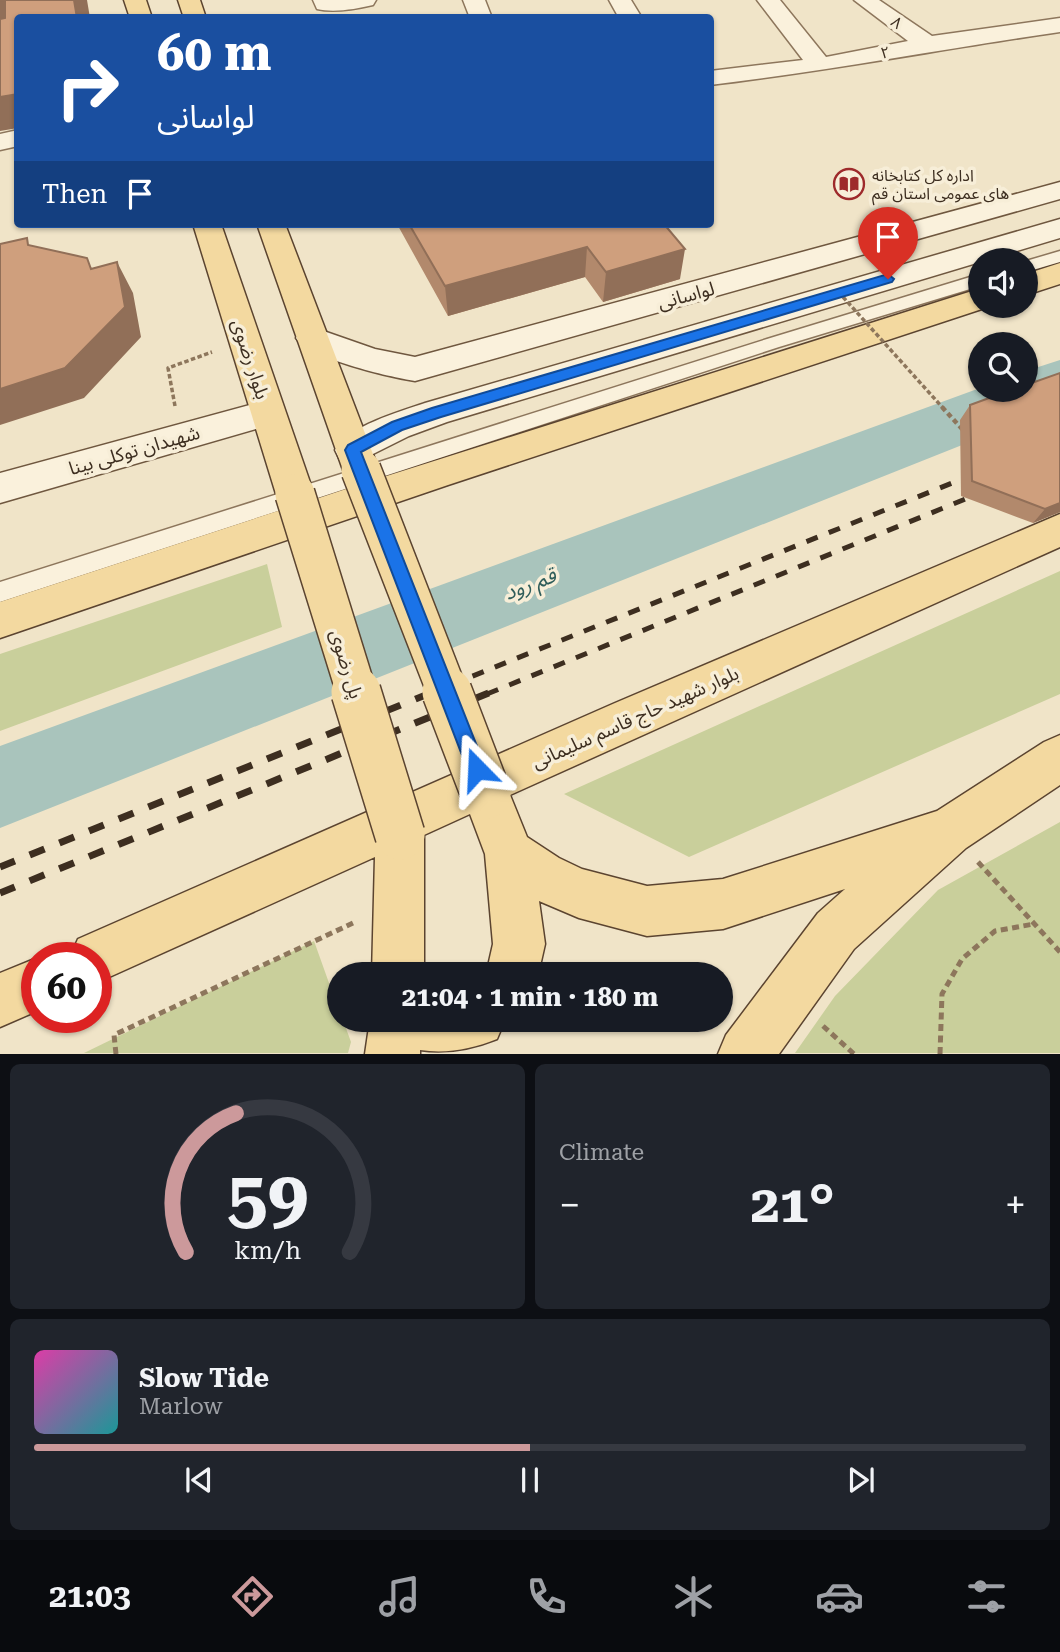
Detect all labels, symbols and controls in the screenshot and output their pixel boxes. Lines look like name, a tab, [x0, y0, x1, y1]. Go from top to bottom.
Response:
street label: ۸	[888, 12, 906, 33]
text: 60 m	[157, 25, 272, 82]
icon: right	[42, 42, 133, 133]
street label: ۲	[879, 42, 891, 63]
text: لواسانی	[157, 98, 255, 136]
place label: اداره کل کتابخانه های عمومی استان قم	[872, 166, 1009, 206]
library icon: اداره کل کتابخانه های عمومی استان قم	[832, 167, 866, 201]
icon: arrive	[121, 175, 159, 213]
text: Then	[42, 179, 107, 209]
pin	[858, 207, 918, 279]
icon: arrive	[869, 218, 907, 256]
map controls	[968, 248, 1038, 402]
button: sound	[968, 248, 1038, 318]
street label: لواسانی	[655, 277, 717, 314]
street label: بلوار رضوی	[227, 316, 274, 402]
button: search	[968, 332, 1038, 402]
street label: شهیدان توکلی بینا	[66, 421, 202, 480]
water label: قم رود	[501, 563, 562, 609]
street label: پل رضوی	[324, 627, 368, 702]
street label: بلوار شهید حاج قاسم سلیمانی	[528, 661, 743, 776]
position arrow	[440, 732, 514, 806]
speed limit sign: 60	[21, 942, 112, 1033]
text: 21:04 · 1 min · 180 m	[402, 982, 658, 1012]
text: Climate	[559, 1139, 644, 1166]
text: 59	[227, 1156, 308, 1241]
text: 21°	[750, 1174, 835, 1235]
text: −	[559, 1183, 580, 1227]
text: +	[1005, 1183, 1026, 1227]
text: km/h	[234, 1236, 301, 1265]
text: Slow Tide	[139, 1363, 269, 1393]
text: Marlow	[139, 1393, 222, 1420]
icon: previous	[180, 1461, 218, 1499]
icon: pause	[511, 1461, 549, 1499]
icon: next	[842, 1461, 880, 1499]
icon: directions	[228, 1572, 277, 1621]
icon: music	[375, 1572, 424, 1621]
icon: phone	[522, 1572, 571, 1621]
icon: climate	[669, 1572, 718, 1621]
icon: car	[815, 1572, 864, 1621]
icon: filters	[962, 1572, 1011, 1621]
text: 21:03	[49, 1577, 131, 1615]

